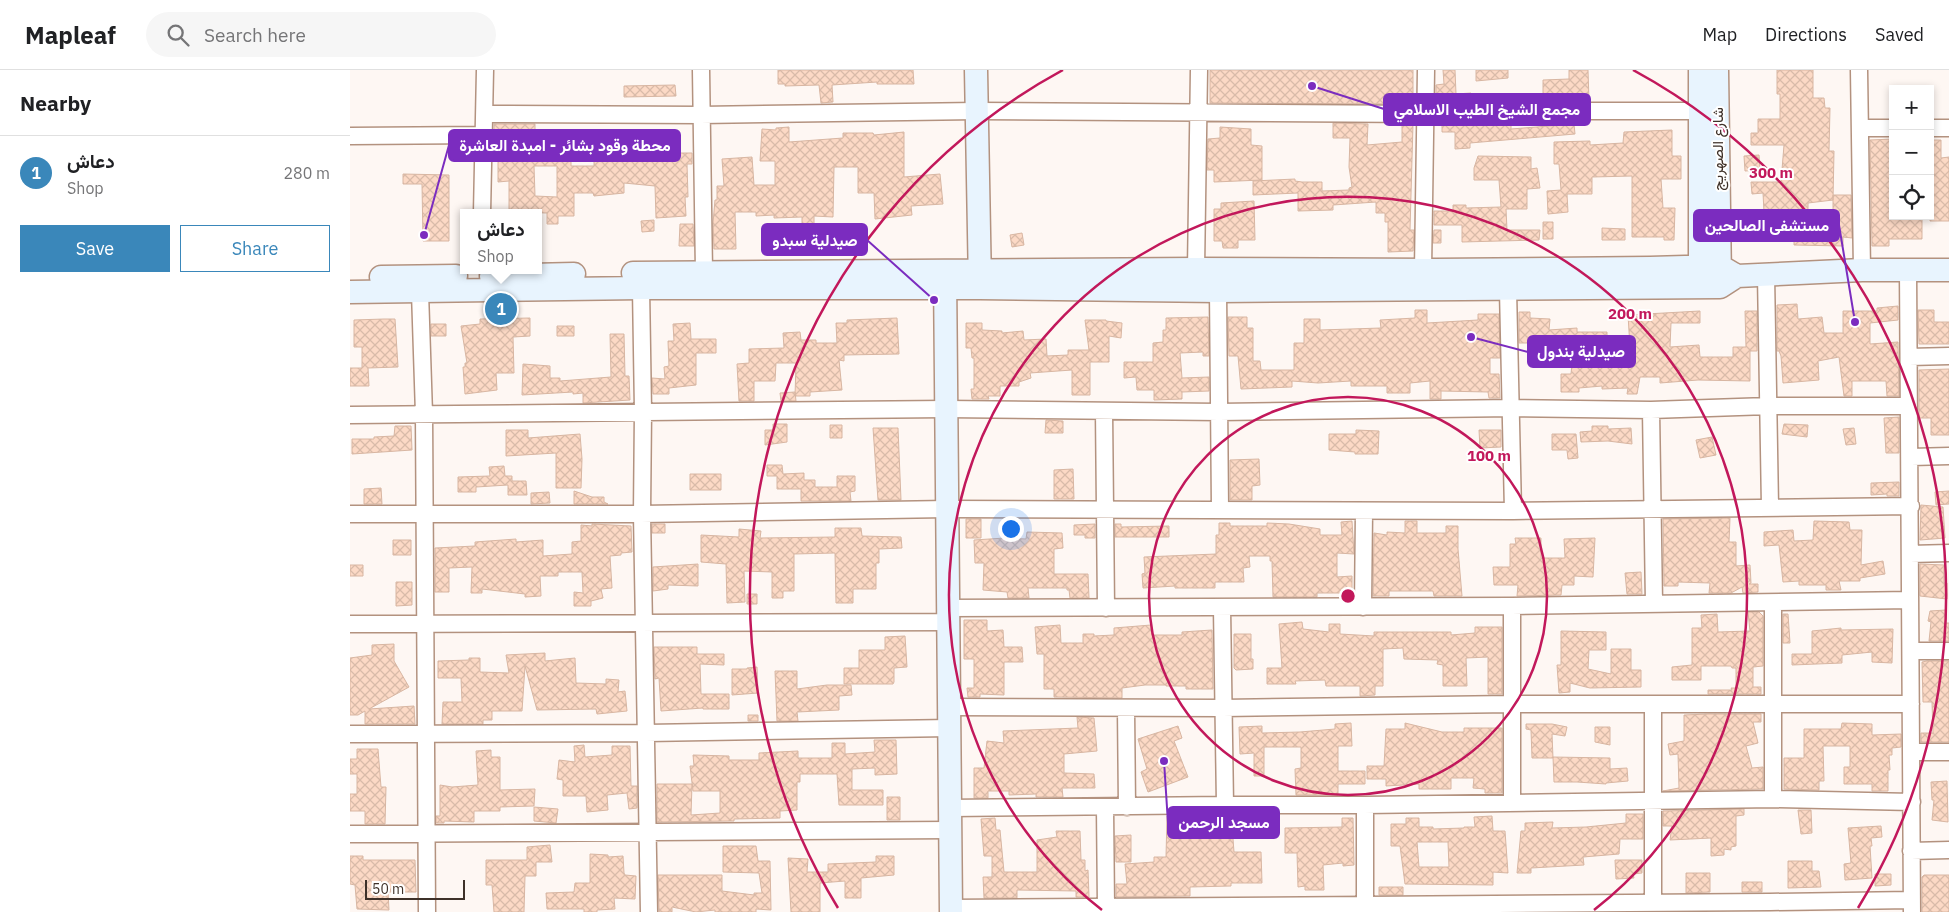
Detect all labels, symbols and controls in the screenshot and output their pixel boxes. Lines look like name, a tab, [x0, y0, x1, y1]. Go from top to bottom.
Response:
search box	[146, 12, 496, 57]
text: Mapleaf	[25, 19, 116, 51]
icon: search	[164, 21, 192, 49]
text: Search here	[204, 23, 306, 47]
text: Map	[1702, 23, 1737, 46]
text: Directions	[1765, 23, 1847, 46]
text: Saved	[1875, 23, 1924, 46]
map controls	[1889, 85, 1934, 220]
button: +	[1889, 85, 1934, 130]
text: Nearby	[20, 89, 91, 117]
callout: مجمع الشيخ الطيب الاسلامي	[1384, 94, 1590, 125]
text: مجمع الشيخ الطيب الاسلامي	[1394, 99, 1581, 123]
street label: شارع الصهريج	[1708, 107, 1729, 191]
callout: محطة وقود بشائر - امبدة العاشرة	[449, 130, 680, 161]
button: −	[1889, 130, 1934, 175]
text: محطة وقود بشائر - امبدة العاشرة	[459, 135, 671, 156]
text: دعاش	[67, 149, 115, 173]
text: 1	[31, 163, 41, 183]
text: 280 m	[283, 163, 330, 183]
text: 300 m	[1749, 163, 1793, 182]
button: locate	[1889, 175, 1934, 220]
text: Shop	[67, 178, 104, 198]
popup	[460, 209, 542, 274]
callout: مستشفى الصالحين	[1694, 210, 1839, 241]
text: مستشفى الصالحين	[1705, 215, 1830, 235]
text: دعاش	[477, 217, 525, 241]
callout: صيدلية سبدو	[762, 224, 867, 255]
button: Save	[20, 225, 170, 272]
button: Share	[180, 225, 330, 272]
text: صيدلية سبدو	[772, 230, 858, 251]
text: Shop	[477, 246, 514, 266]
pin: 1	[485, 290, 517, 328]
text: 200 m	[1608, 304, 1652, 323]
callout: صيدلية بندول	[1528, 336, 1635, 367]
text: صيدلية بندول	[1537, 341, 1625, 362]
text: 100 m	[1467, 446, 1511, 465]
your location	[998, 516, 1024, 542]
centre of rings	[1339, 587, 1357, 605]
callout: مسجد الرحمن	[1168, 807, 1279, 838]
text: مسجد الرحمن	[1178, 812, 1270, 833]
scale bar	[365, 877, 465, 900]
text: 50 m	[372, 880, 404, 898]

